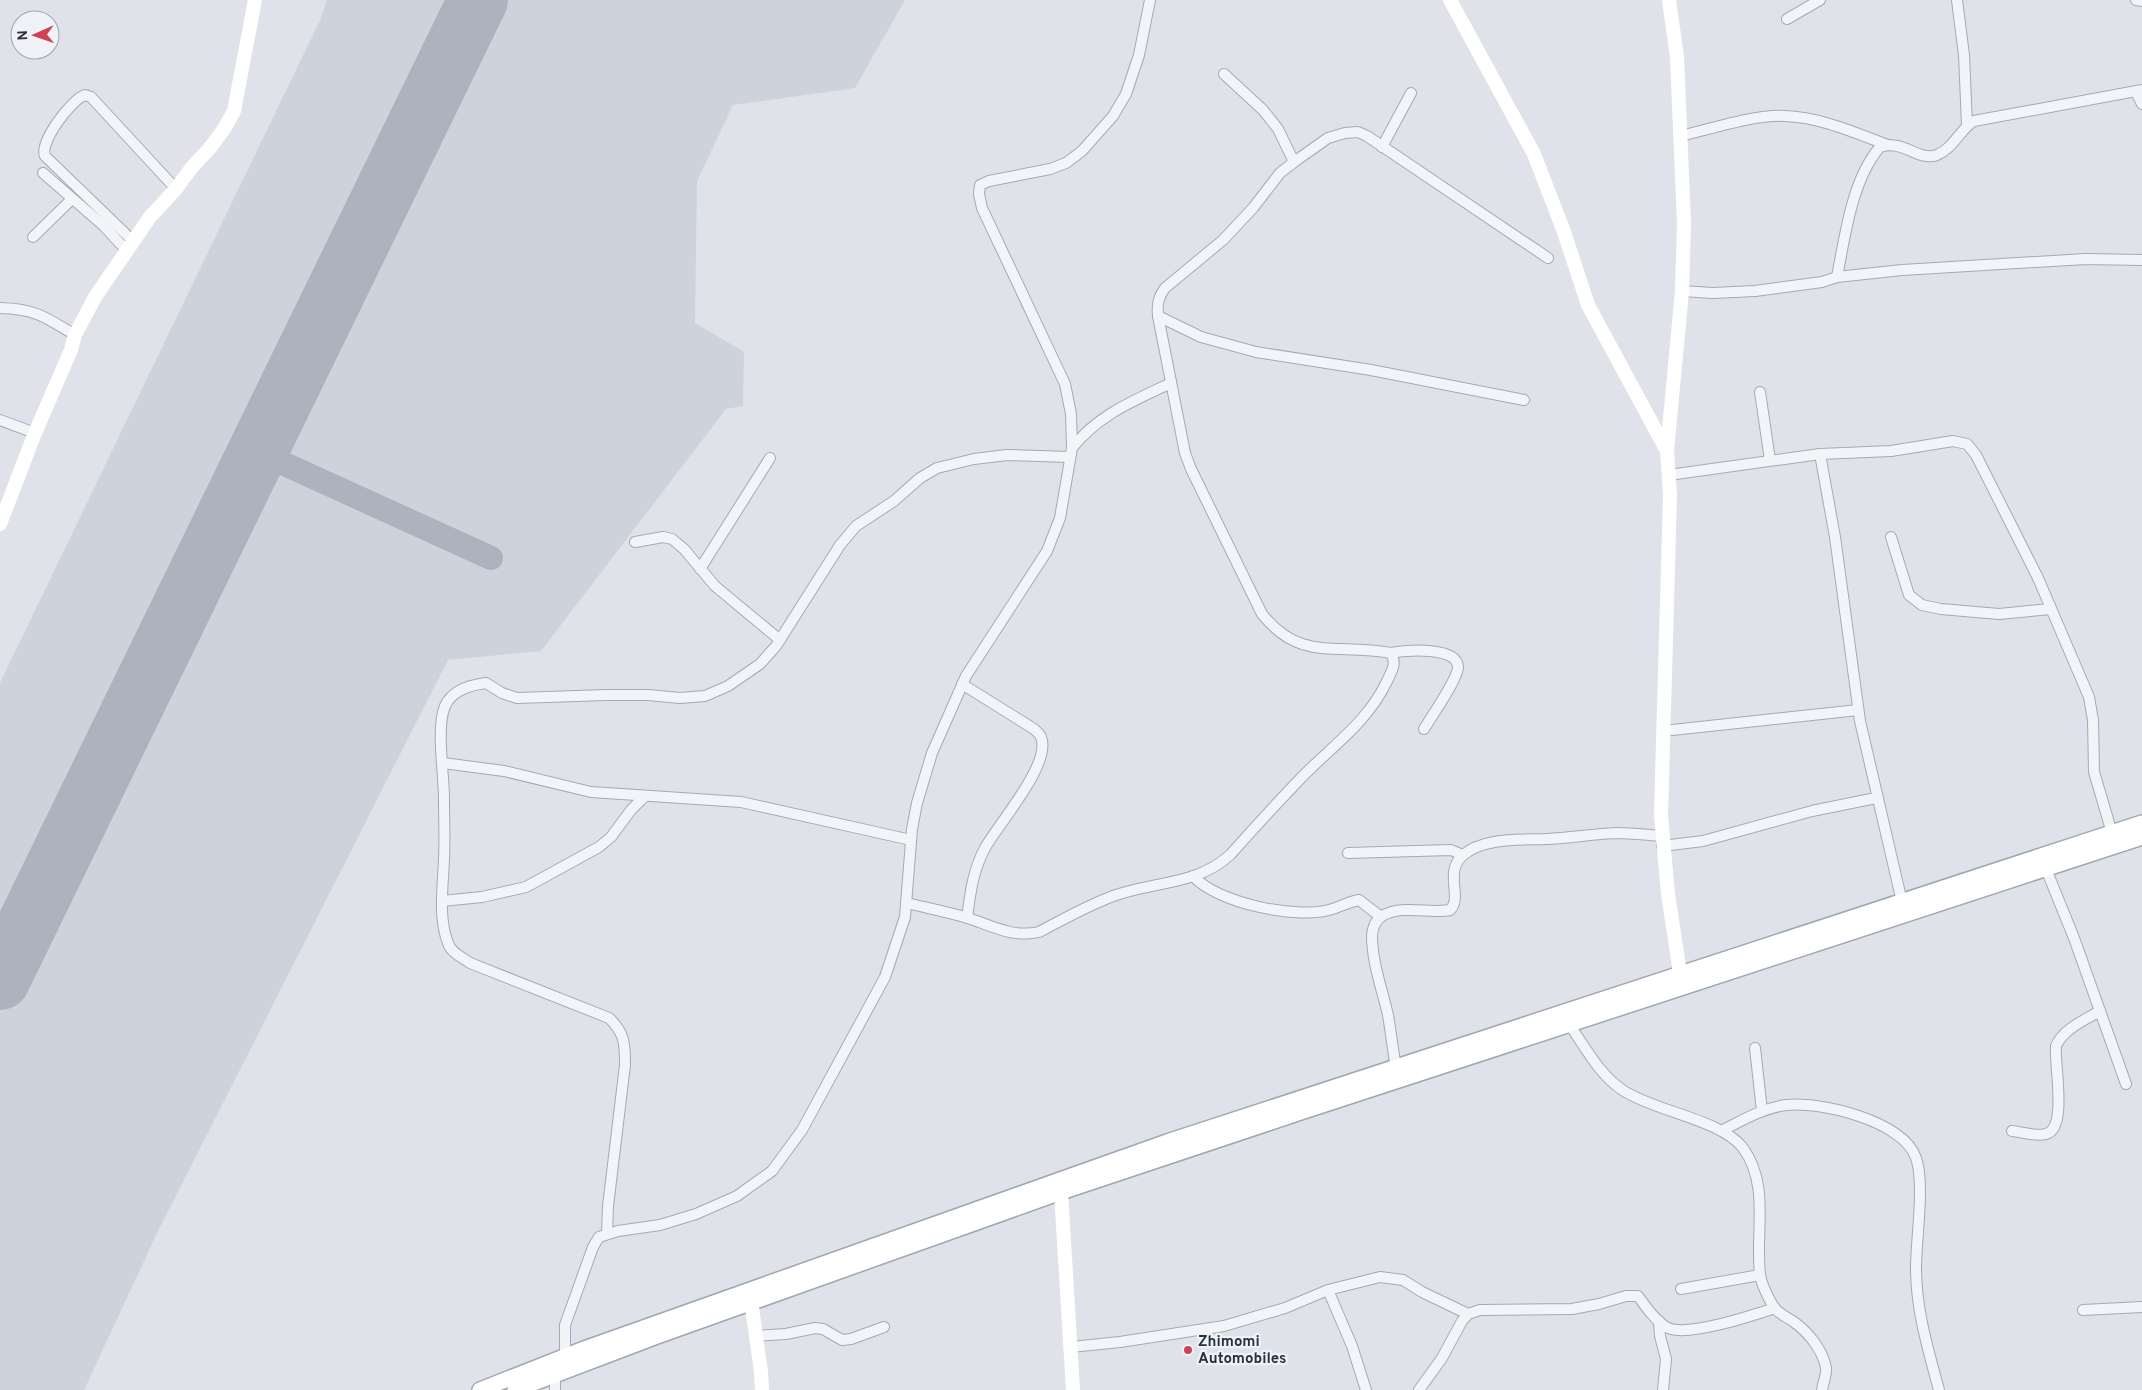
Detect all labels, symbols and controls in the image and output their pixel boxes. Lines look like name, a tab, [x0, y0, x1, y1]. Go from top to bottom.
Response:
north arrow	[10, 10, 60, 60]
text: N	[15, 30, 32, 41]
place label: Zhimomi Automobiles	[1198, 1333, 1286, 1369]
marker: Zhimomi Automobiles	[1182, 1344, 1194, 1356]

